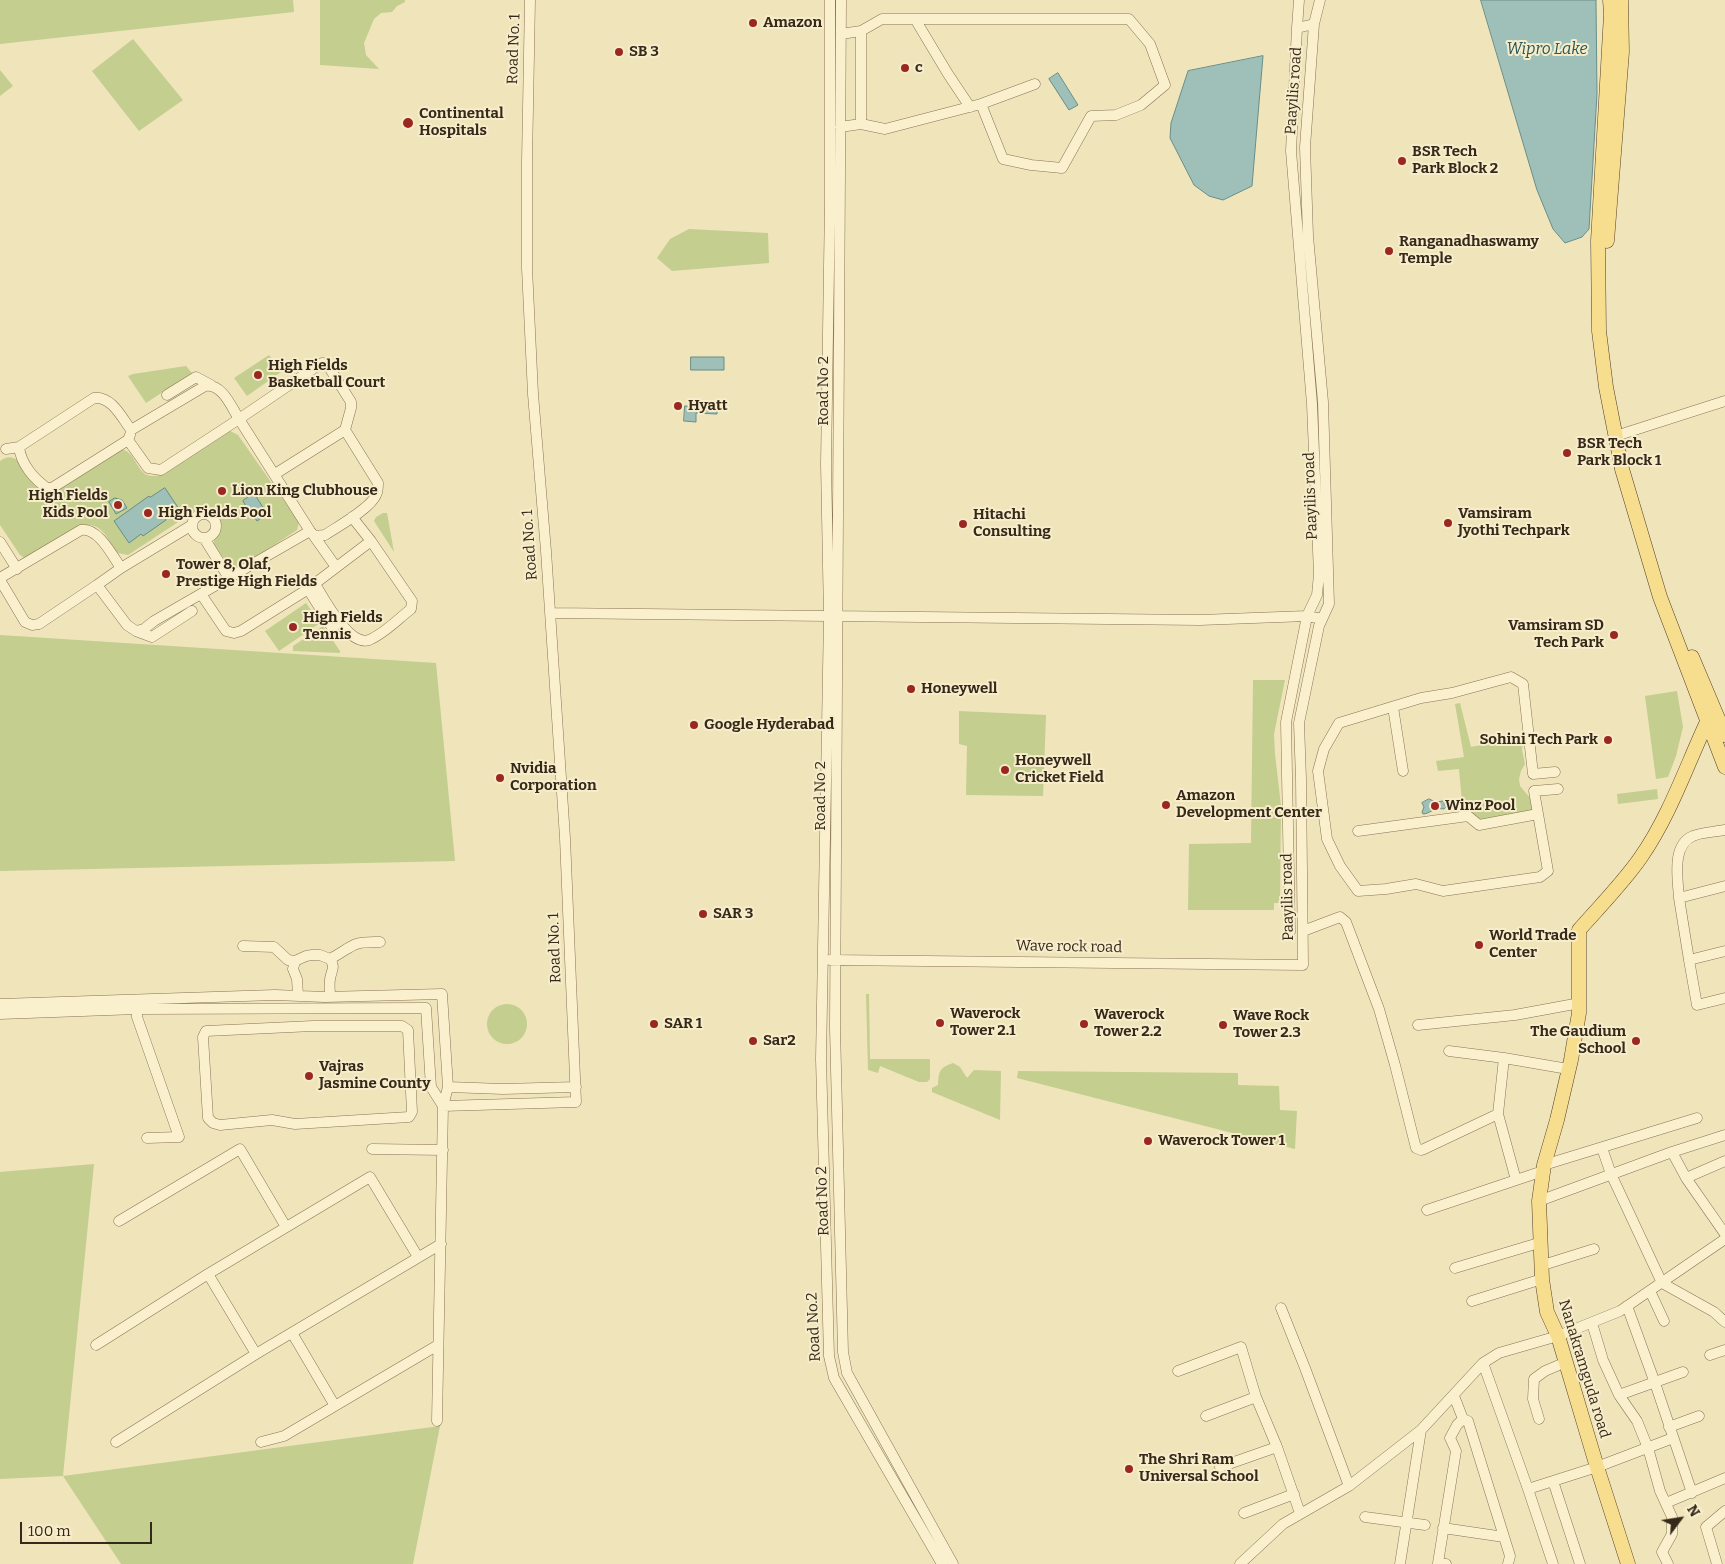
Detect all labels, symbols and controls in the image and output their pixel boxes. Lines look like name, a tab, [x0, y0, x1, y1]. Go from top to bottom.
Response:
street label: Road No. 1	[504, 13, 524, 85]
place label: Amazon	[763, 14, 822, 32]
marker: Amazon	[747, 17, 759, 29]
water label: Wipro Lake	[1506, 40, 1588, 60]
place label: SB 3	[629, 43, 659, 61]
marker: SB 3	[613, 46, 625, 58]
street label: Paayilis road	[1282, 47, 1306, 135]
place label: c	[915, 59, 923, 77]
marker: c	[899, 62, 911, 74]
place label: Continental Hospitals	[419, 105, 504, 140]
marker: Continental Hospitals	[401, 116, 415, 130]
place label: BSR Tech Park Block 2	[1412, 143, 1498, 178]
marker: BSR Tech Park Block 2	[1396, 155, 1408, 167]
place label: Ranganadhaswamy Temple	[1399, 233, 1539, 268]
marker: Ranganadhaswamy Temple	[1383, 245, 1395, 257]
street label: Road No 2	[815, 356, 833, 426]
place label: High Fields Basketball Court	[268, 357, 385, 392]
marker: High Fields Basketball Court	[252, 369, 264, 381]
place label: Hyatt	[688, 397, 728, 415]
marker: Hyatt	[672, 400, 684, 412]
place label: BSR Tech Park Block 1	[1577, 435, 1661, 470]
marker: BSR Tech Park Block 1	[1561, 447, 1573, 459]
street label: Paayilis road	[1300, 452, 1322, 540]
place label: Lion King Clubhouse	[232, 482, 378, 500]
marker: Lion King Clubhouse	[216, 485, 228, 497]
place label: High Fields Kids Pool	[28, 487, 108, 522]
marker: High Fields Kids Pool	[112, 499, 124, 511]
place label: High Fields Pool	[158, 504, 271, 522]
place label: Vamsiram Jyothi Techpark	[1458, 505, 1570, 540]
place label: Hitachi Consulting	[973, 506, 1051, 541]
marker: High Fields Pool	[142, 507, 154, 519]
street label: Road No. 1	[519, 509, 541, 581]
marker: Vamsiram Jyothi Techpark	[1442, 517, 1454, 529]
marker: Hitachi Consulting	[957, 518, 969, 530]
place label: Tower 8, Olaf, Prestige High Fields	[176, 556, 317, 591]
marker: Tower 8, Olaf, Prestige High Fields	[160, 568, 172, 580]
place label: High Fields Tennis	[303, 609, 383, 644]
place label: Vamsiram SD Tech Park	[1508, 617, 1604, 652]
marker: High Fields Tennis	[287, 621, 299, 633]
marker: Vamsiram SD Tech Park	[1608, 629, 1620, 641]
place label: Honeywell	[921, 680, 997, 698]
marker: Honeywell	[905, 683, 917, 695]
place label: Google Hyderabad	[704, 716, 834, 734]
marker: Google Hyderabad	[688, 719, 700, 731]
place label: Sohini Tech Park	[1479, 731, 1598, 749]
marker: Sohini Tech Park	[1602, 734, 1614, 746]
place label: Honeywell Cricket Field	[1015, 752, 1104, 787]
place label: Nvidia Corporation	[510, 760, 597, 795]
street label: Road No 2	[812, 761, 830, 831]
marker: Honeywell Cricket Field	[999, 764, 1011, 776]
marker: Nvidia Corporation	[494, 772, 506, 784]
place label: Amazon Development Center	[1176, 787, 1322, 822]
place label: Winz Pool	[1445, 797, 1515, 815]
marker: Amazon Development Center	[1160, 799, 1172, 811]
marker: Winz Pool	[1429, 800, 1441, 812]
street label: Paayilis road	[1278, 853, 1298, 941]
place label: SAR 3	[713, 905, 753, 923]
marker: SAR 3	[697, 908, 709, 920]
street label: Road No. 1	[545, 912, 565, 984]
place label: World Trade Center	[1489, 927, 1577, 962]
street label: Wave rock road	[1016, 937, 1122, 957]
marker: World Trade Center	[1473, 939, 1485, 951]
place label: Waverock Tower 2.1	[950, 1005, 1021, 1040]
place label: Waverock Tower 2.2	[1094, 1006, 1165, 1041]
place label: Wave Rock Tower 2.3	[1233, 1007, 1309, 1042]
place label: SAR 1	[664, 1015, 702, 1033]
marker: Waverock Tower 2.1	[934, 1017, 946, 1029]
marker: SAR 1	[648, 1018, 660, 1030]
marker: Waverock Tower 2.2	[1078, 1018, 1090, 1030]
marker: Wave Rock Tower 2.3	[1217, 1019, 1229, 1031]
place label: The Gaudium School	[1530, 1023, 1626, 1058]
place label: Sar2	[763, 1032, 796, 1050]
marker: Sar2	[747, 1035, 759, 1047]
marker: The Gaudium School	[1630, 1035, 1642, 1047]
place label: Vajras Jasmine County	[319, 1058, 430, 1093]
marker: Vajras Jasmine County	[303, 1070, 315, 1082]
place label: Waverock Tower 1	[1158, 1132, 1285, 1150]
marker: Waverock Tower 1	[1142, 1135, 1154, 1147]
street label: Road No 2	[813, 1166, 833, 1236]
street label: Road No.2	[803, 1292, 825, 1362]
street label: Nanakramguda road	[1554, 1297, 1614, 1441]
place label: The Shri Ram Universal School	[1139, 1451, 1259, 1486]
marker: The Shri Ram Universal School	[1123, 1463, 1135, 1475]
north arrow	[1655, 1494, 1705, 1544]
text: N	[1683, 1502, 1703, 1520]
scale bar	[22, 1512, 155, 1544]
text: 100 m	[28, 1522, 71, 1540]

